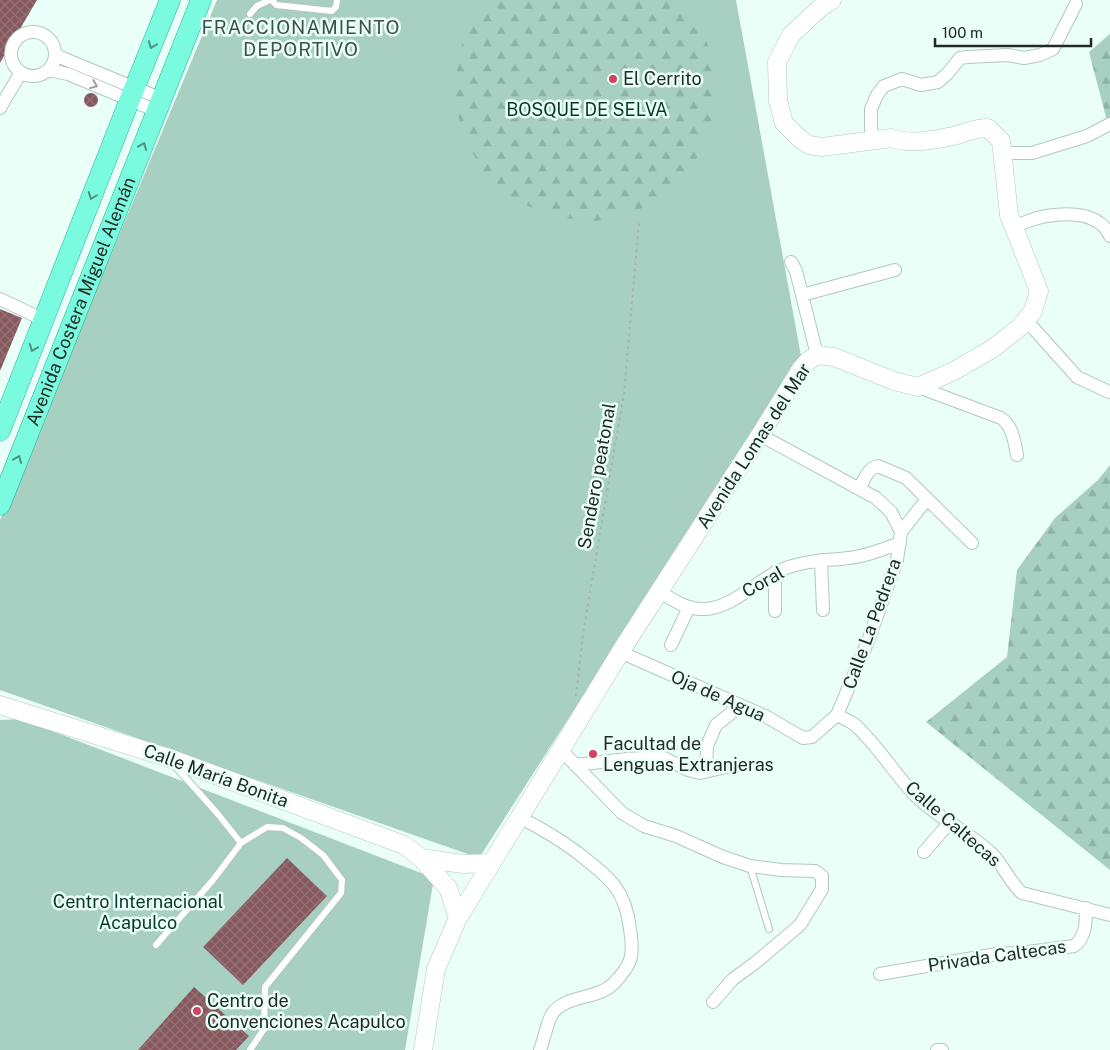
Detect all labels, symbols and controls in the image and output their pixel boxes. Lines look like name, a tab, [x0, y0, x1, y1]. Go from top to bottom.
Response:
scale bar	[935, 15, 1091, 47]
district label: FRACCIONAMIENTO DEPORTIVO	[202, 16, 400, 60]
text: 100 m	[942, 24, 983, 41]
one-way arrow	[148, 40, 158, 49]
place label: El Cerrito	[623, 68, 702, 89]
marker: El Cerrito	[607, 73, 619, 85]
one-way arrow	[89, 78, 98, 89]
park label: BOSQUE DE SELVA	[506, 99, 668, 120]
one-way arrow	[137, 142, 147, 151]
street label: Avenida Costera Miguel Alemán	[22, 174, 139, 429]
one-way arrow	[88, 191, 98, 200]
one-way arrow	[29, 343, 39, 352]
street label: Avenida Lomas del Mar	[692, 359, 815, 532]
street label: Sendero peatonal	[573, 401, 620, 551]
one-way arrow	[12, 456, 22, 464]
street label: Calle La Pedrera	[838, 556, 905, 692]
street label: Coral	[738, 562, 787, 602]
street label: Oja de Agua	[668, 665, 769, 726]
place label: Facultad de Lenguas Extranjeras	[603, 733, 774, 775]
street label: Calle María Bonita	[141, 740, 291, 811]
marker: Facultad de Lenguas Extranjeras	[587, 748, 599, 760]
street label: Calle Caltecas	[901, 777, 1005, 871]
park label: Centro Internacional Acapulco	[53, 891, 223, 933]
street label: Privada Caltecas	[926, 935, 1067, 976]
place label: Centro de Convenciones Acapulco	[207, 990, 406, 1032]
marker: Centro de Convenciones Acapulco	[191, 1005, 203, 1017]

